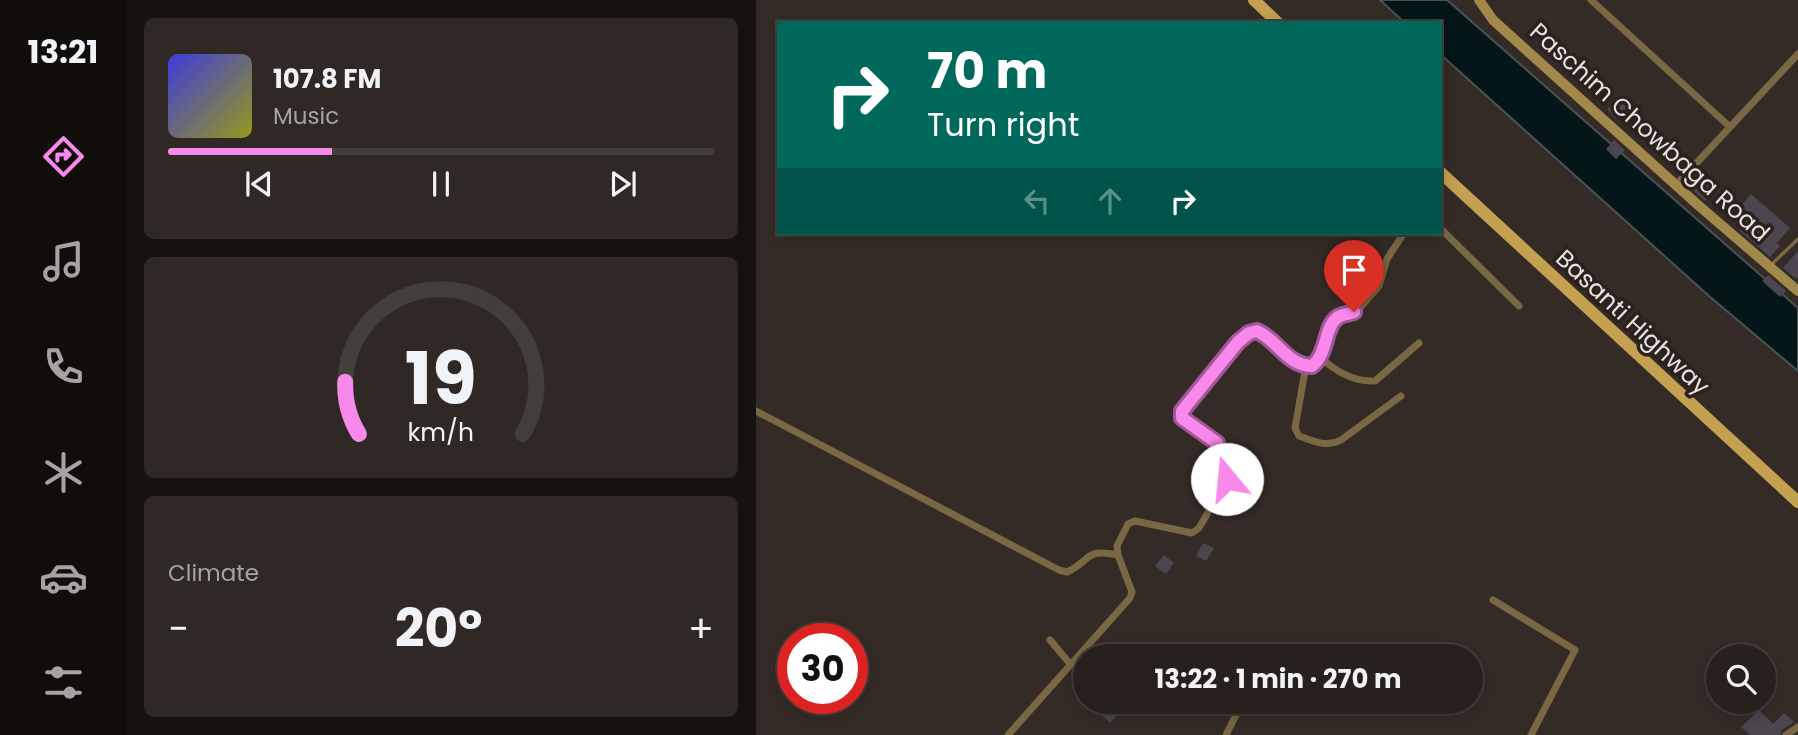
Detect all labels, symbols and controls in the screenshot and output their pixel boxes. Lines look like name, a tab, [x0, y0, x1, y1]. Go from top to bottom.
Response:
street label: Paschim Chowbaga Road	[1523, 15, 1777, 249]
text: 13:21	[28, 29, 98, 74]
text: 70 m	[927, 37, 1047, 105]
icon: right	[812, 49, 903, 140]
text: 107.8 FM	[273, 61, 381, 97]
text: Music	[273, 100, 339, 132]
text: Turn right	[927, 102, 1079, 147]
icon: directions	[39, 132, 88, 181]
icon: previous	[240, 165, 278, 203]
icon: pause	[422, 165, 460, 203]
icon: next	[604, 165, 642, 203]
icon: left	[1018, 182, 1056, 220]
icon: ahead	[1091, 182, 1129, 220]
icon: right	[1164, 182, 1202, 220]
icon: music	[39, 237, 88, 286]
pin	[1324, 240, 1384, 312]
street label: Basanti Highway	[1549, 242, 1718, 402]
icon: arrive	[1335, 251, 1373, 289]
text: 19	[405, 328, 477, 429]
icon: phone	[39, 342, 88, 391]
text: km/h	[408, 414, 474, 449]
position arrow	[1190, 442, 1264, 516]
icon: climate	[39, 448, 88, 497]
icon: car	[39, 553, 88, 602]
text: Climate	[168, 557, 259, 589]
text: 20°	[395, 592, 482, 665]
text: −	[168, 602, 189, 655]
text: +	[688, 602, 714, 655]
speed limit sign: 30	[777, 623, 868, 714]
map controls	[1706, 644, 1776, 714]
button: search	[1706, 644, 1776, 714]
icon: filters	[39, 658, 88, 707]
text: 13:22 · 1 min · 270 m	[1155, 661, 1401, 697]

